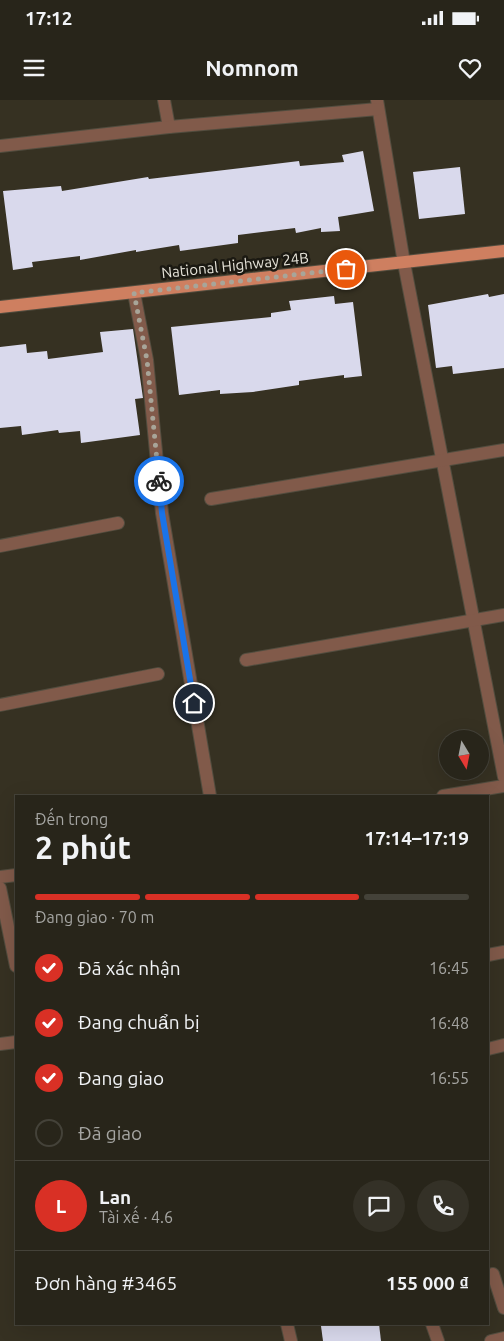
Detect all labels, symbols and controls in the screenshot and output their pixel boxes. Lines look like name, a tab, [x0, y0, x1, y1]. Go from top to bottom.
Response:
text: 17:12	[25, 7, 73, 29]
icon: menu	[20, 54, 48, 82]
icon: heart	[456, 54, 484, 82]
text: Nomnom	[205, 55, 299, 80]
pin	[325, 248, 367, 290]
street label: National Highway 24B	[160, 249, 310, 281]
icon: bag	[332, 255, 360, 283]
courier	[134, 456, 184, 506]
icon: bike	[145, 467, 173, 495]
pin	[173, 682, 215, 724]
icon: home	[180, 689, 208, 717]
north arrow	[439, 730, 489, 780]
map controls	[439, 730, 489, 780]
text: Đến trong	[35, 810, 108, 828]
text: 17:14–17:19	[364, 827, 469, 849]
text: 2 phút	[35, 829, 131, 865]
text: Đang giao · 70 m	[35, 908, 154, 926]
icon: check	[35, 954, 63, 982]
text: Đã xác nhận	[78, 957, 181, 979]
text: 16:45	[429, 959, 469, 977]
icon: check	[35, 1009, 63, 1037]
text: Đang chuẩn bị	[78, 1011, 200, 1033]
text: 16:48	[429, 1014, 469, 1032]
icon: check	[35, 1064, 63, 1092]
text: Đang giao	[78, 1067, 164, 1089]
text: 16:55	[429, 1069, 469, 1087]
text: Đã giao	[78, 1122, 142, 1144]
button: chat	[353, 1180, 405, 1232]
button: phone	[417, 1180, 469, 1232]
text: Lan	[99, 1186, 131, 1208]
text: L	[56, 1195, 66, 1217]
text: Tài xế · 4.6	[99, 1208, 173, 1226]
text: Đơn hàng #3465	[35, 1272, 177, 1294]
text: 155 000 ₫	[386, 1272, 469, 1294]

